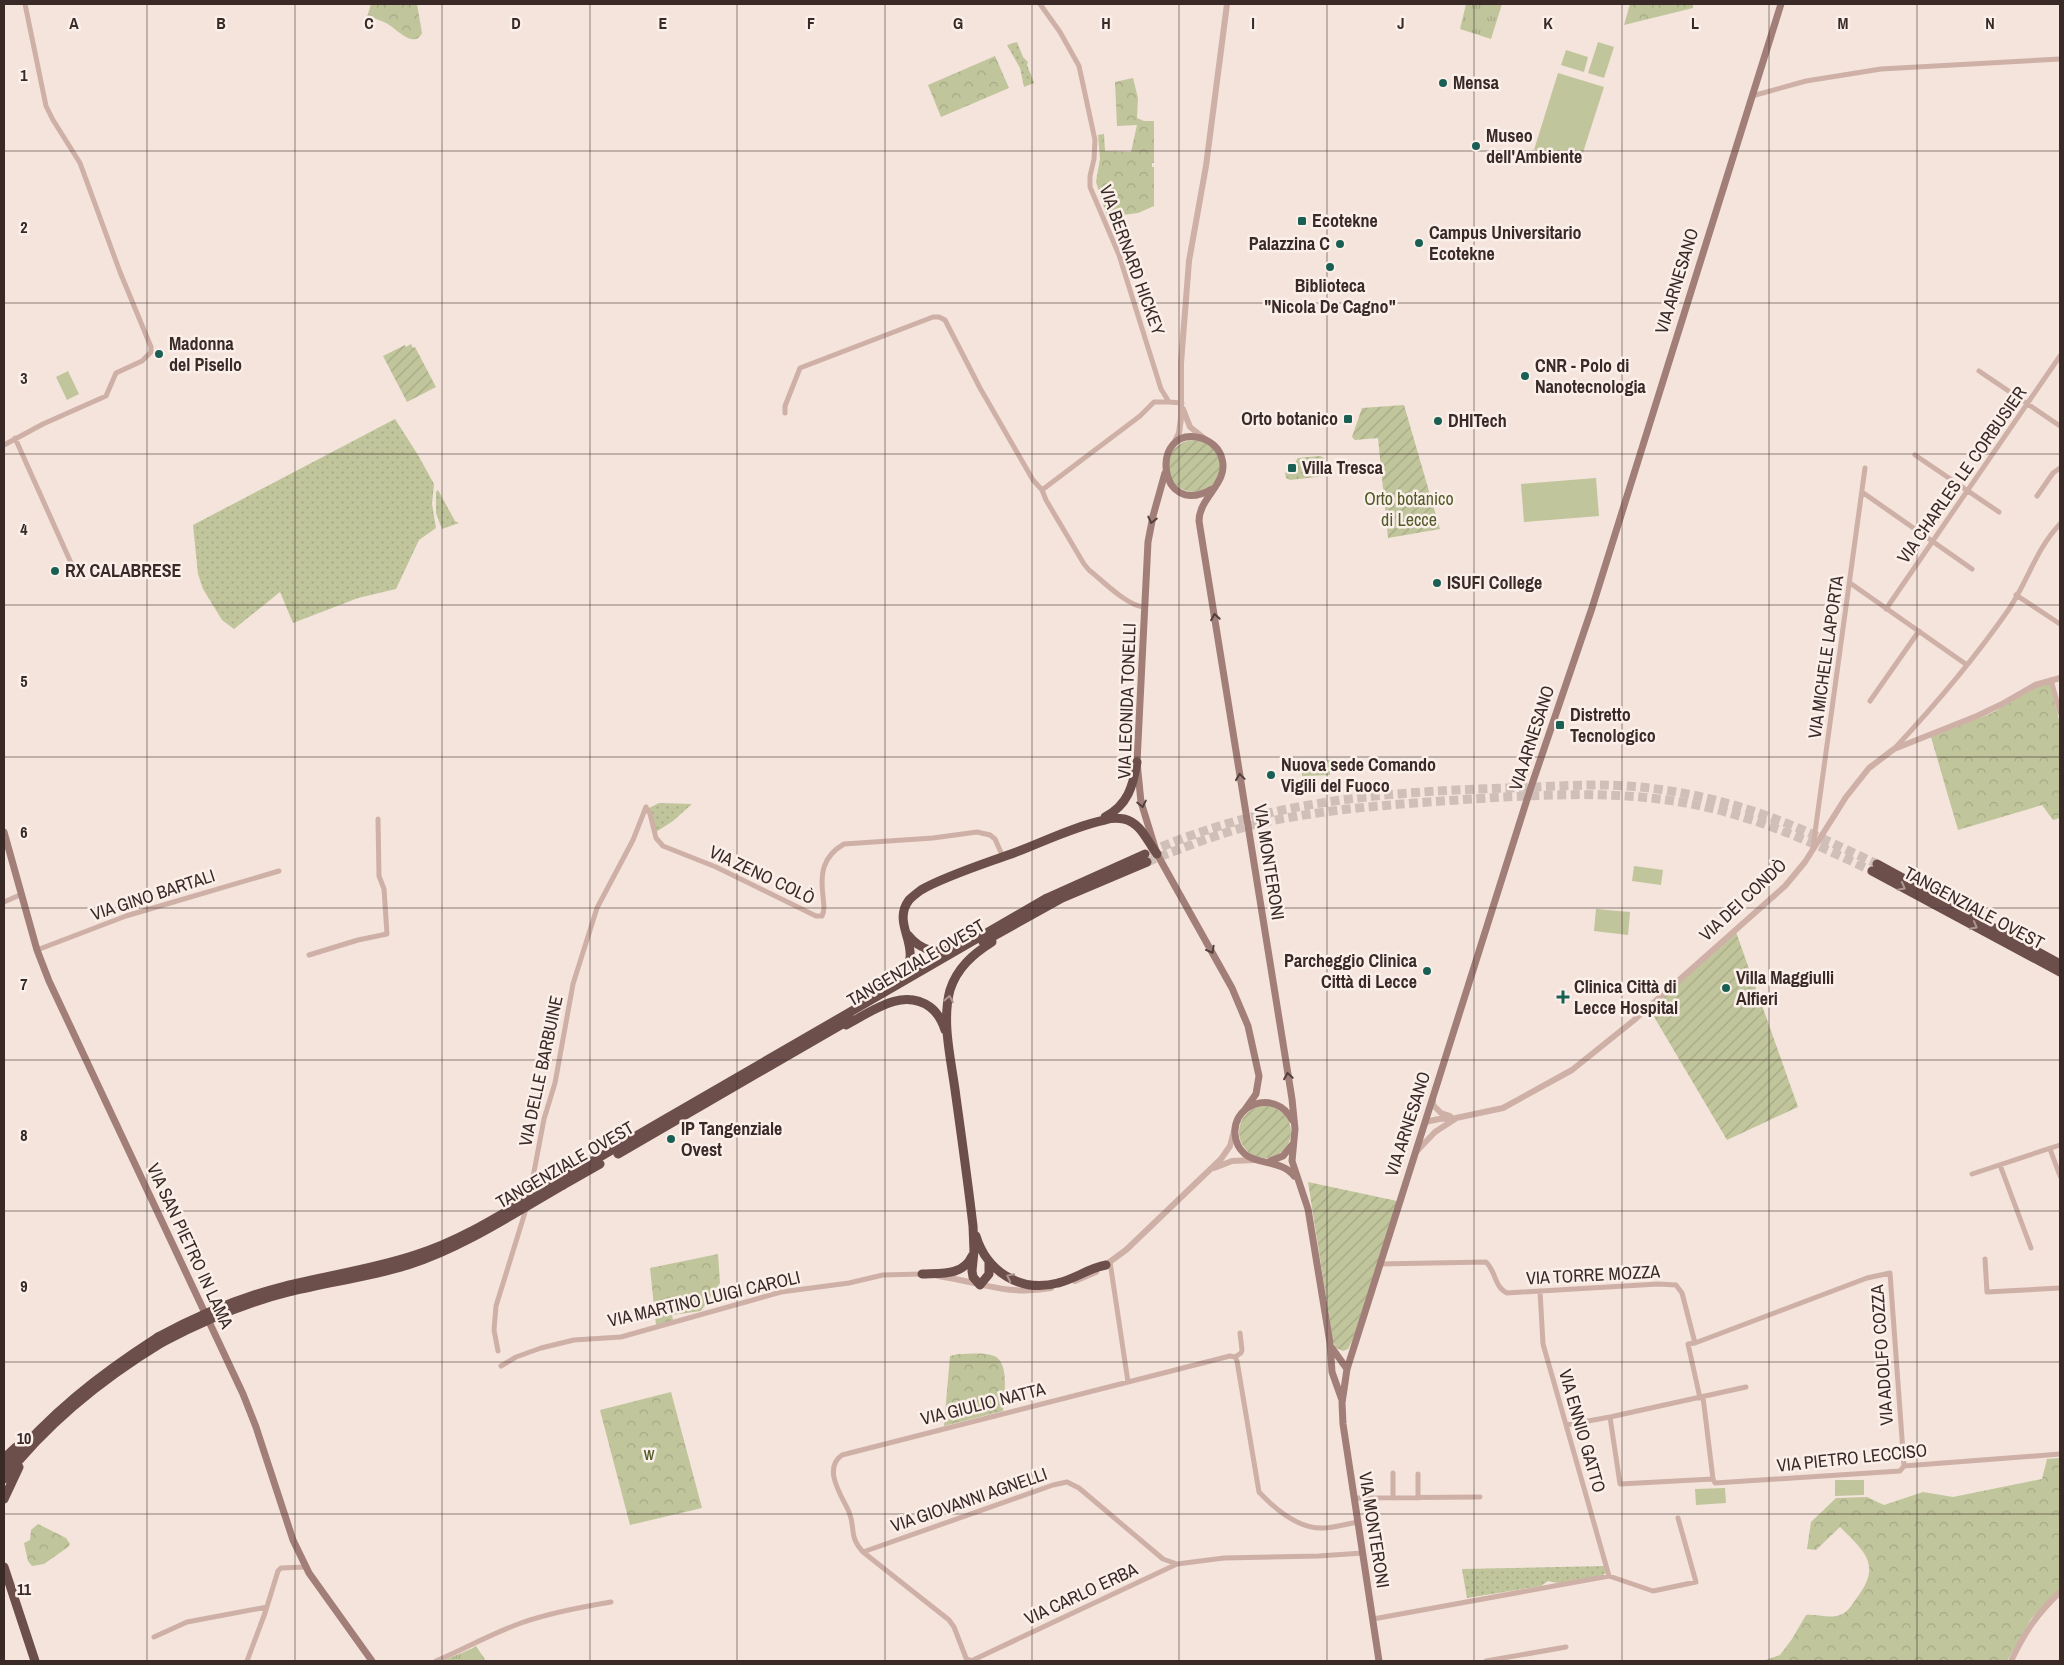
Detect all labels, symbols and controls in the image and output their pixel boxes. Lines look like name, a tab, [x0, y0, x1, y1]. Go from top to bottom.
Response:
text: A	[69, 12, 79, 34]
text: B	[216, 12, 226, 34]
text: C	[364, 12, 374, 34]
text: D	[511, 12, 521, 34]
text: E	[659, 12, 668, 34]
text: F	[807, 12, 815, 34]
text: G	[953, 12, 963, 34]
text: H	[1101, 12, 1111, 34]
text: I	[1251, 12, 1255, 34]
text: J	[1397, 12, 1405, 34]
text: K	[1543, 12, 1553, 34]
text: L	[1691, 12, 1699, 34]
text: M	[1838, 12, 1849, 34]
text: N	[1985, 12, 1995, 34]
text: 1	[20, 64, 28, 86]
place label: Mensa	[1453, 70, 1500, 95]
marker: Mensa	[1437, 77, 1449, 89]
place label: Museo dell'Ambiente	[1486, 123, 1582, 169]
marker: Museo dell'Ambiente	[1470, 140, 1482, 152]
street label: VIA BERNARD HICKEY	[1094, 181, 1171, 339]
place label: Ecotekne	[1312, 208, 1378, 233]
marker: Ecotekne	[1296, 215, 1308, 227]
text: 2	[20, 216, 28, 238]
place label: Campus Universitario Ecotekne	[1429, 220, 1582, 266]
street label: VIA ARNESANO	[1649, 225, 1704, 337]
place label: Palazzina C	[1249, 231, 1330, 256]
marker: Campus Universitario Ecotekne	[1413, 237, 1425, 249]
marker: Palazzina C	[1334, 238, 1346, 250]
marker: Biblioteca "Nicola De Cagno"	[1324, 261, 1336, 273]
place label: Biblioteca "Nicola De Cagno"	[1264, 273, 1396, 319]
place label: Madonna del Pisello	[169, 331, 242, 377]
marker: Madonna del Pisello	[153, 348, 165, 360]
place label: CNR - Polo di Nanotecnologia	[1535, 353, 1647, 399]
text: 3	[20, 367, 28, 389]
marker: CNR - Polo di Nanotecnologia	[1519, 370, 1531, 382]
street label: VIA CHARLES LE CORBUSIER	[1891, 381, 2032, 568]
place label: Orto botanico	[1241, 406, 1338, 431]
place label: DHITech	[1448, 408, 1507, 433]
marker: Orto botanico	[1342, 413, 1354, 425]
marker: DHITech	[1432, 415, 1444, 427]
place label: Villa Tresca	[1302, 455, 1384, 480]
marker: Villa Tresca	[1286, 462, 1298, 474]
park label: Orto botanico di Lecce	[1364, 486, 1454, 532]
one-way arrow	[1147, 515, 1158, 524]
text: 4	[20, 518, 28, 540]
place label: RX CALABRESE	[65, 558, 182, 583]
marker: RX CALABRESE	[49, 565, 61, 577]
place label: ISUFI College	[1447, 570, 1542, 595]
street label: VIA MICHELE LAPORTA	[1802, 574, 1849, 740]
marker: ISUFI College	[1431, 577, 1443, 589]
one-way arrow	[1210, 612, 1220, 621]
street label: VIA LEONIDA TONELLI	[1111, 622, 1142, 779]
text: 5	[20, 670, 28, 692]
street label: VIA ARNESANO	[1503, 682, 1560, 794]
place label: Distretto Tecnologico	[1570, 702, 1656, 748]
marker: Distretto Tecnologico	[1554, 719, 1566, 731]
place label: Nuova sede Comando Vigili del Fuoco	[1281, 752, 1436, 798]
marker: Nuova sede Comando Vigili del Fuoco	[1265, 769, 1277, 781]
one-way arrow	[1236, 773, 1246, 781]
one-way arrow	[1136, 799, 1146, 808]
street label: VIA MONTERONI	[1248, 802, 1291, 922]
text: 6	[20, 821, 28, 843]
street label: VIA ZENO COLÒ	[705, 839, 819, 910]
street label: VIA DEI CONDÒ	[1694, 853, 1792, 947]
street label: TANGENZIALE OVEST	[1900, 860, 2049, 955]
street label: VIA GINO BARTALI	[88, 863, 218, 926]
one-way arrow	[1896, 881, 1905, 891]
street label: TANGENZIALE OVEST	[842, 913, 989, 1012]
one-way arrow	[1969, 920, 1978, 930]
one-way arrow	[1205, 944, 1215, 953]
place label: Parcheggio Clinica Città di Lecce	[1284, 948, 1418, 994]
marker: Parcheggio Clinica Città di Lecce	[1421, 965, 1433, 977]
place label: Villa Maggiulli Alfieri	[1736, 965, 1834, 1011]
text: 7	[20, 973, 28, 995]
place label: Clinica Città di Lecce Hospital	[1574, 974, 1678, 1020]
marker: Villa Maggiulli Alfieri	[1720, 982, 1732, 994]
marker: Clinica Città di Lecce Hospital	[1556, 990, 1570, 1004]
street label: VIA DELLE BARBUINE	[512, 993, 569, 1149]
one-way arrow	[943, 994, 953, 1003]
street label: VIA ARNESANO	[1379, 1068, 1436, 1180]
one-way arrow	[1283, 1071, 1293, 1080]
street label: TANGENZIALE OVEST	[491, 1115, 638, 1214]
place label: IP Tangenziale Ovest	[681, 1116, 782, 1162]
text: 8	[20, 1124, 28, 1146]
marker: IP Tangenziale Ovest	[665, 1133, 677, 1145]
street label: VIA SAN PIETRO IN LAMA	[141, 1159, 240, 1333]
street label: VIA TORRE MOZZA	[1525, 1259, 1661, 1290]
street label: VIA MARTINO LUIGI CAROLI	[605, 1264, 802, 1333]
one-way arrow	[1006, 1274, 1015, 1284]
text: 9	[20, 1275, 28, 1297]
street label: VIA ADOLFO COZZA	[1864, 1284, 1899, 1426]
street label: VIA ENNIO GATTO	[1553, 1366, 1612, 1496]
street label: VIA GIULIO NATTA	[918, 1376, 1048, 1431]
text: 10	[17, 1427, 31, 1449]
street label: VIA PIETRO LECCISO	[1776, 1437, 1928, 1478]
park label: w	[644, 1441, 655, 1466]
street label: VIA GIOVANNI AGNELLI	[887, 1461, 1050, 1538]
street label: VIA MONTERONI	[1353, 1470, 1396, 1590]
street label: VIA CARLO ERBA	[1020, 1556, 1142, 1631]
text: 11	[17, 1578, 32, 1600]

